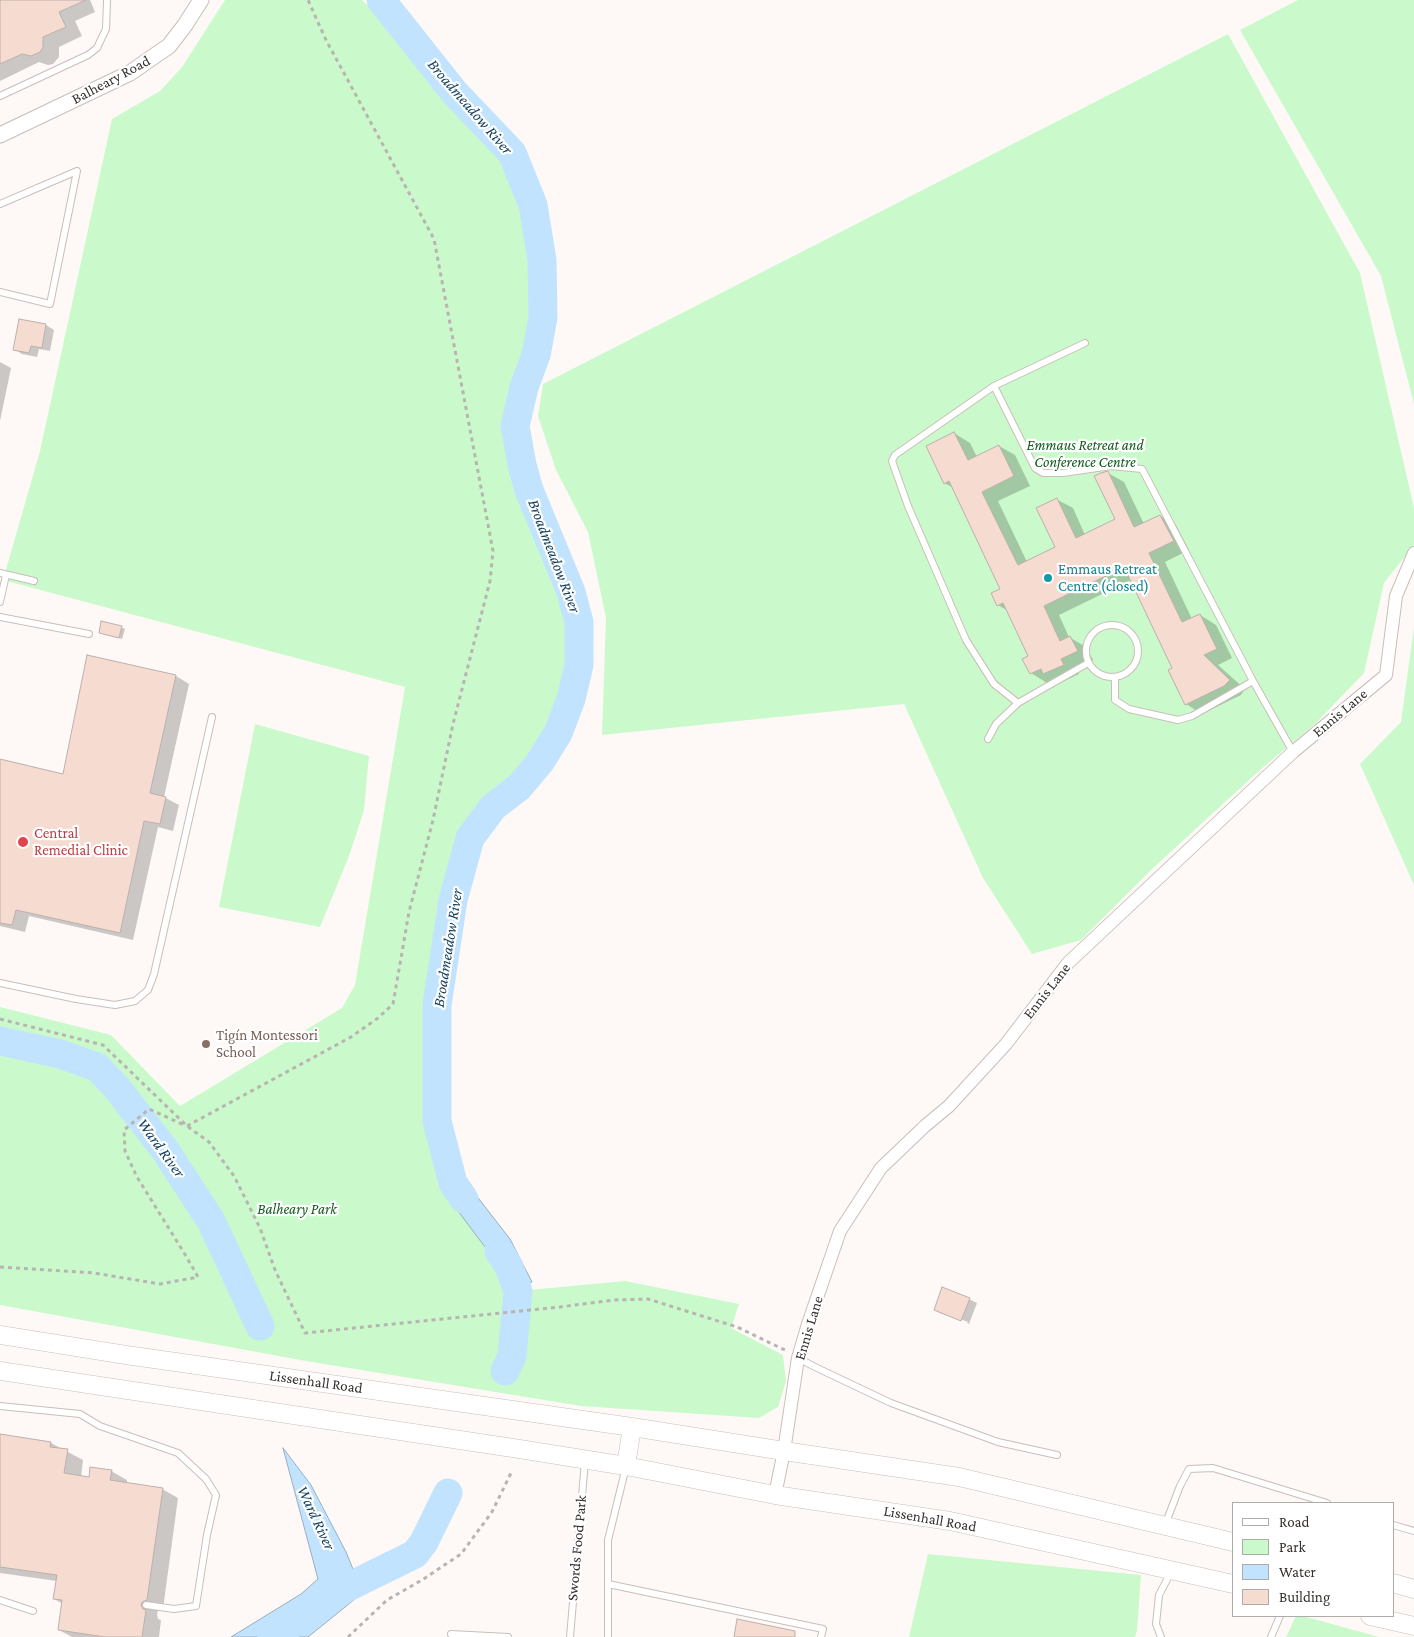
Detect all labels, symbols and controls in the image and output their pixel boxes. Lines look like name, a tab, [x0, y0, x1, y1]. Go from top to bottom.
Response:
street label: Balheary Road	[69, 52, 153, 108]
water label: Broadmeadow River	[423, 55, 517, 159]
park label: Emmaus Retreat and Conference Centre	[1027, 436, 1143, 471]
water label: Broadmeadow River	[524, 496, 584, 616]
place label: Emmaus Retreat Centre (closed)	[1058, 560, 1157, 595]
marker: Emmaus Retreat Centre (closed)	[1042, 572, 1054, 584]
street label: Ennis Lane	[1309, 685, 1371, 741]
place label: Central Remedial Clinic	[34, 824, 128, 859]
marker: Central Remedial Clinic	[16, 835, 30, 849]
water label: Broadmeadow River	[429, 887, 467, 1009]
street label: Ennis Lane	[1020, 959, 1074, 1023]
place label: Tigín Montessori School	[216, 1026, 318, 1061]
marker: Tigín Montessori School	[200, 1038, 212, 1050]
water label: Ward River	[133, 1115, 189, 1181]
park label: Balheary Park	[257, 1200, 337, 1218]
street label: Ennis Lane	[791, 1294, 827, 1362]
street label: Lissenhall Road	[268, 1367, 364, 1397]
water label: Ward River	[293, 1483, 339, 1553]
street label: Swords Food Park	[563, 1494, 591, 1602]
street label: Lissenhall Road	[882, 1502, 978, 1536]
legend	[1232, 1502, 1394, 1617]
text: Road	[1279, 1514, 1309, 1530]
text: Park	[1279, 1539, 1306, 1555]
text: Water	[1279, 1564, 1316, 1580]
text: Building	[1279, 1589, 1330, 1605]

